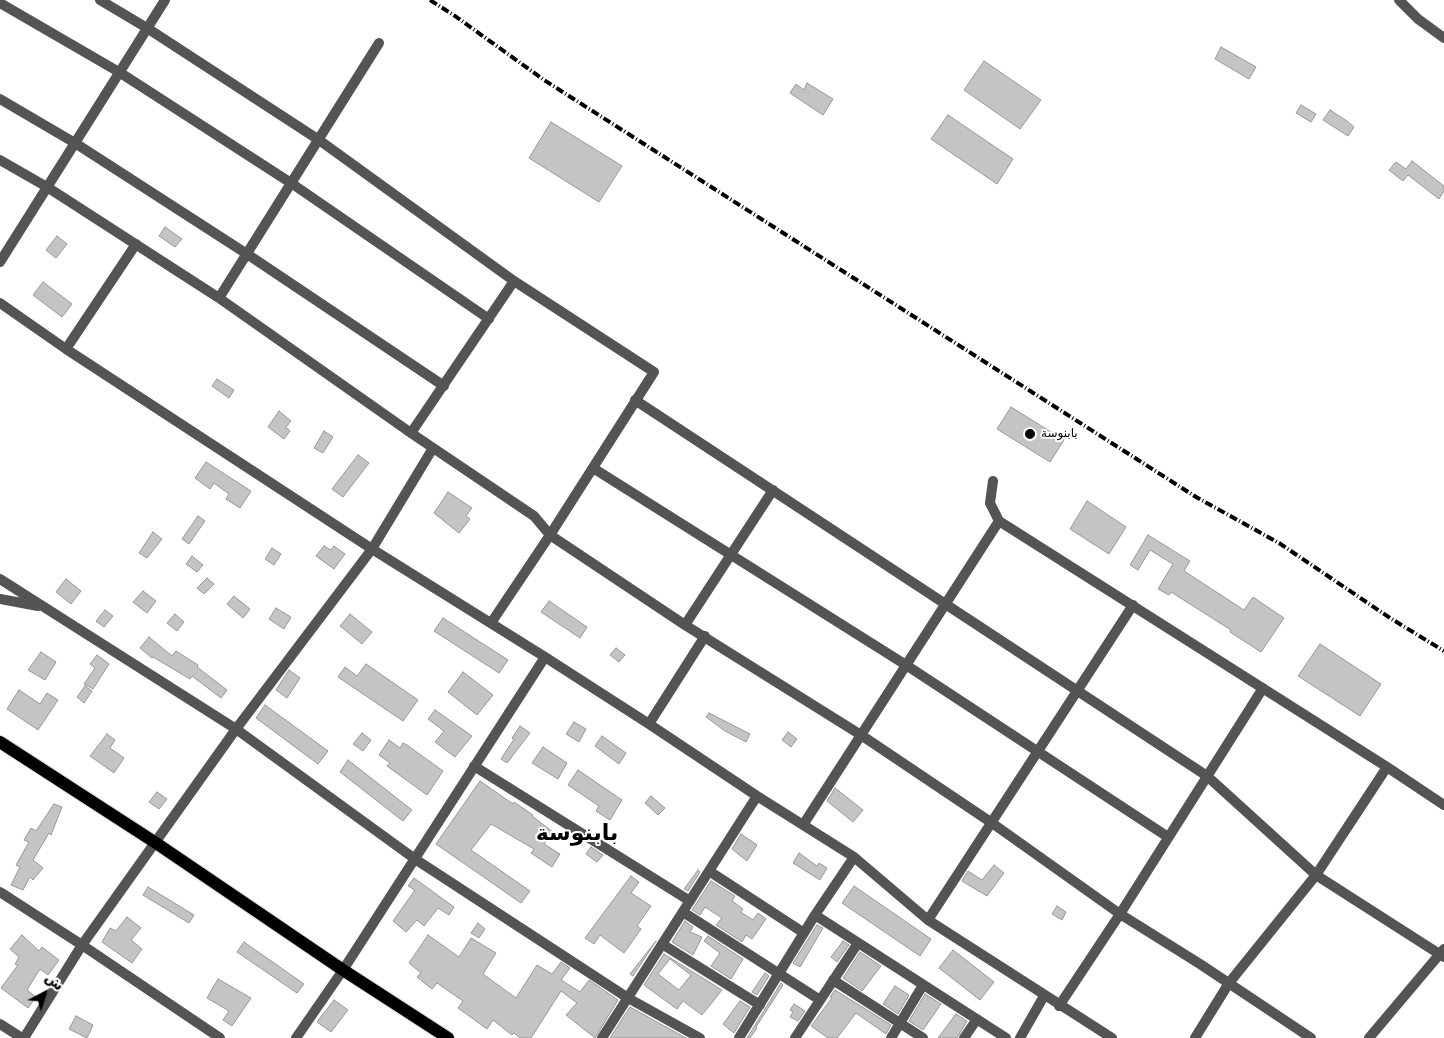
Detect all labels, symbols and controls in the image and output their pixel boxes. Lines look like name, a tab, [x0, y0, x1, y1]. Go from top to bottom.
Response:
marker: بابنوسة	[1023, 427, 1037, 441]
place label: بابنوسة	[1041, 427, 1078, 441]
district label: بابنوسة	[536, 821, 618, 847]
north arrow	[20, 968, 70, 1018]
text: ش	[42, 969, 67, 994]

